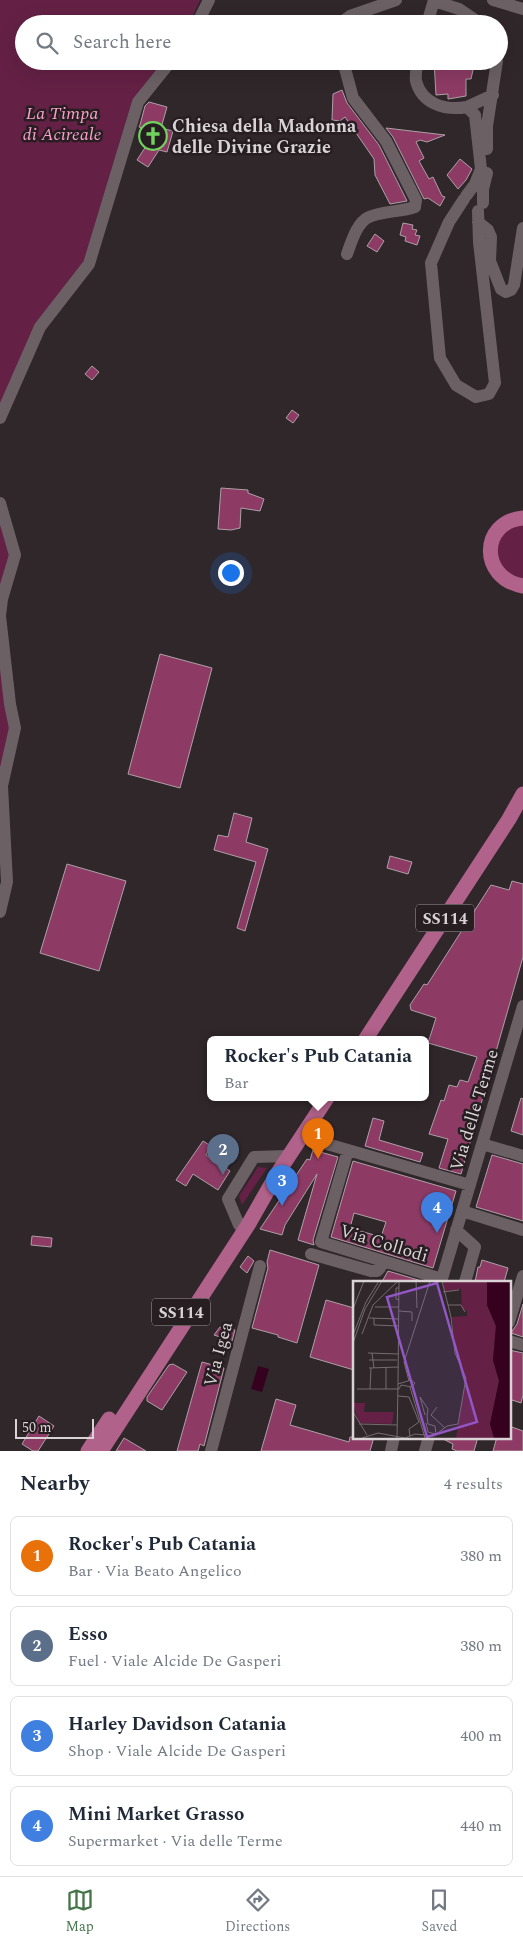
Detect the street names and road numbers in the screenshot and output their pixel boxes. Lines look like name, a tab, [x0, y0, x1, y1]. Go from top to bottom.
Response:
road number: SS114	[416, 904, 474, 931]
street label: Via delle Terme	[443, 1046, 506, 1174]
street label: Via Collodi	[336, 1217, 431, 1270]
road number: SS114	[152, 1298, 210, 1325]
street label: Via Igea	[197, 1318, 240, 1390]

